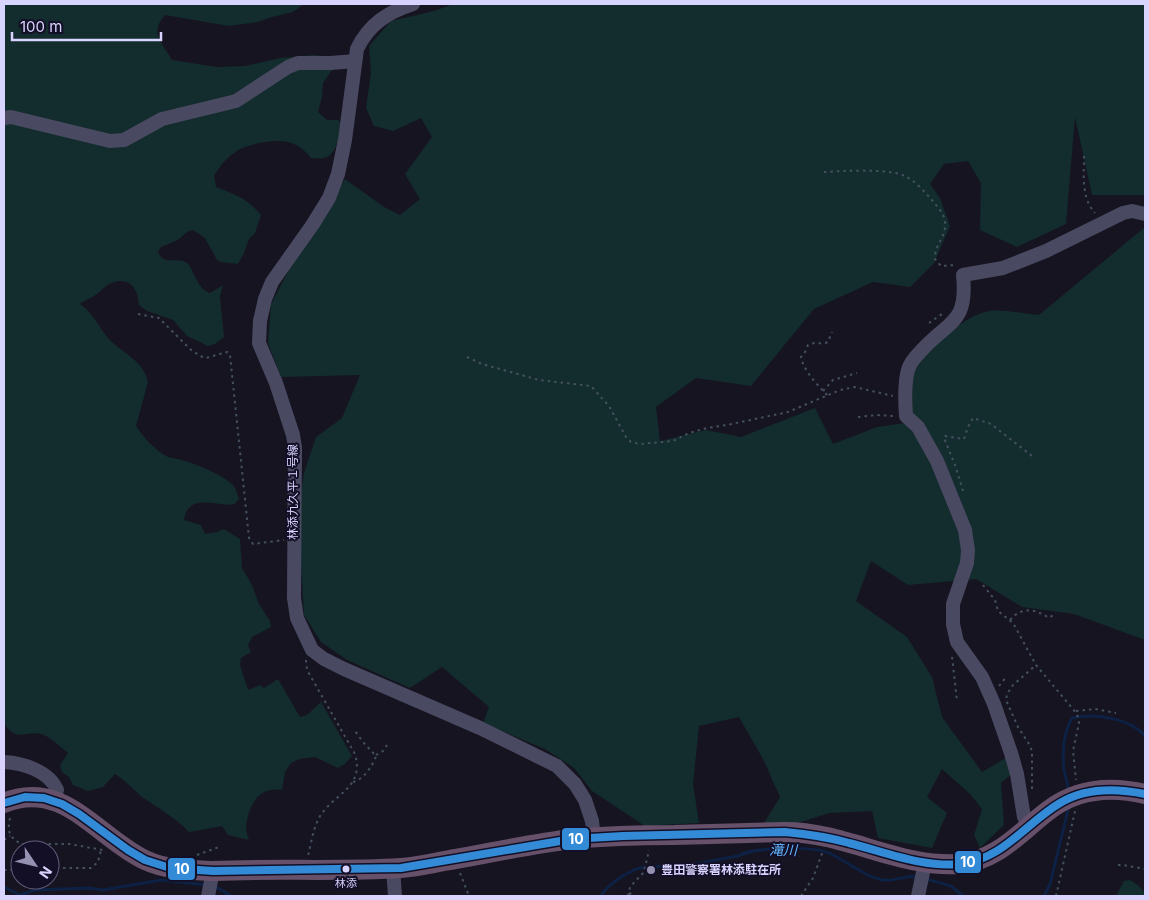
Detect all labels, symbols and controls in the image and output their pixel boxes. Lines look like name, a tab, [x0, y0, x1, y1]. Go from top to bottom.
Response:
scale bar	[12, 10, 161, 42]
text: 100 m	[20, 17, 62, 36]
street label: 林添九久平１号線	[285, 444, 300, 540]
line badge: 10	[561, 827, 590, 851]
text: 10	[568, 830, 584, 847]
north arrow	[10, 840, 60, 890]
water label: 滝川	[769, 841, 799, 858]
line badge: 10	[954, 850, 982, 874]
text: 10	[960, 853, 976, 870]
line badge: 10	[167, 857, 196, 881]
text: 10	[174, 860, 190, 877]
place label: 豊田警察署林添駐在所	[661, 862, 781, 877]
text: N	[36, 863, 56, 882]
marker: 林添	[341, 864, 351, 874]
marker: 豊田警察署林添駐在所	[645, 864, 657, 876]
place label: 林添	[335, 876, 357, 890]

